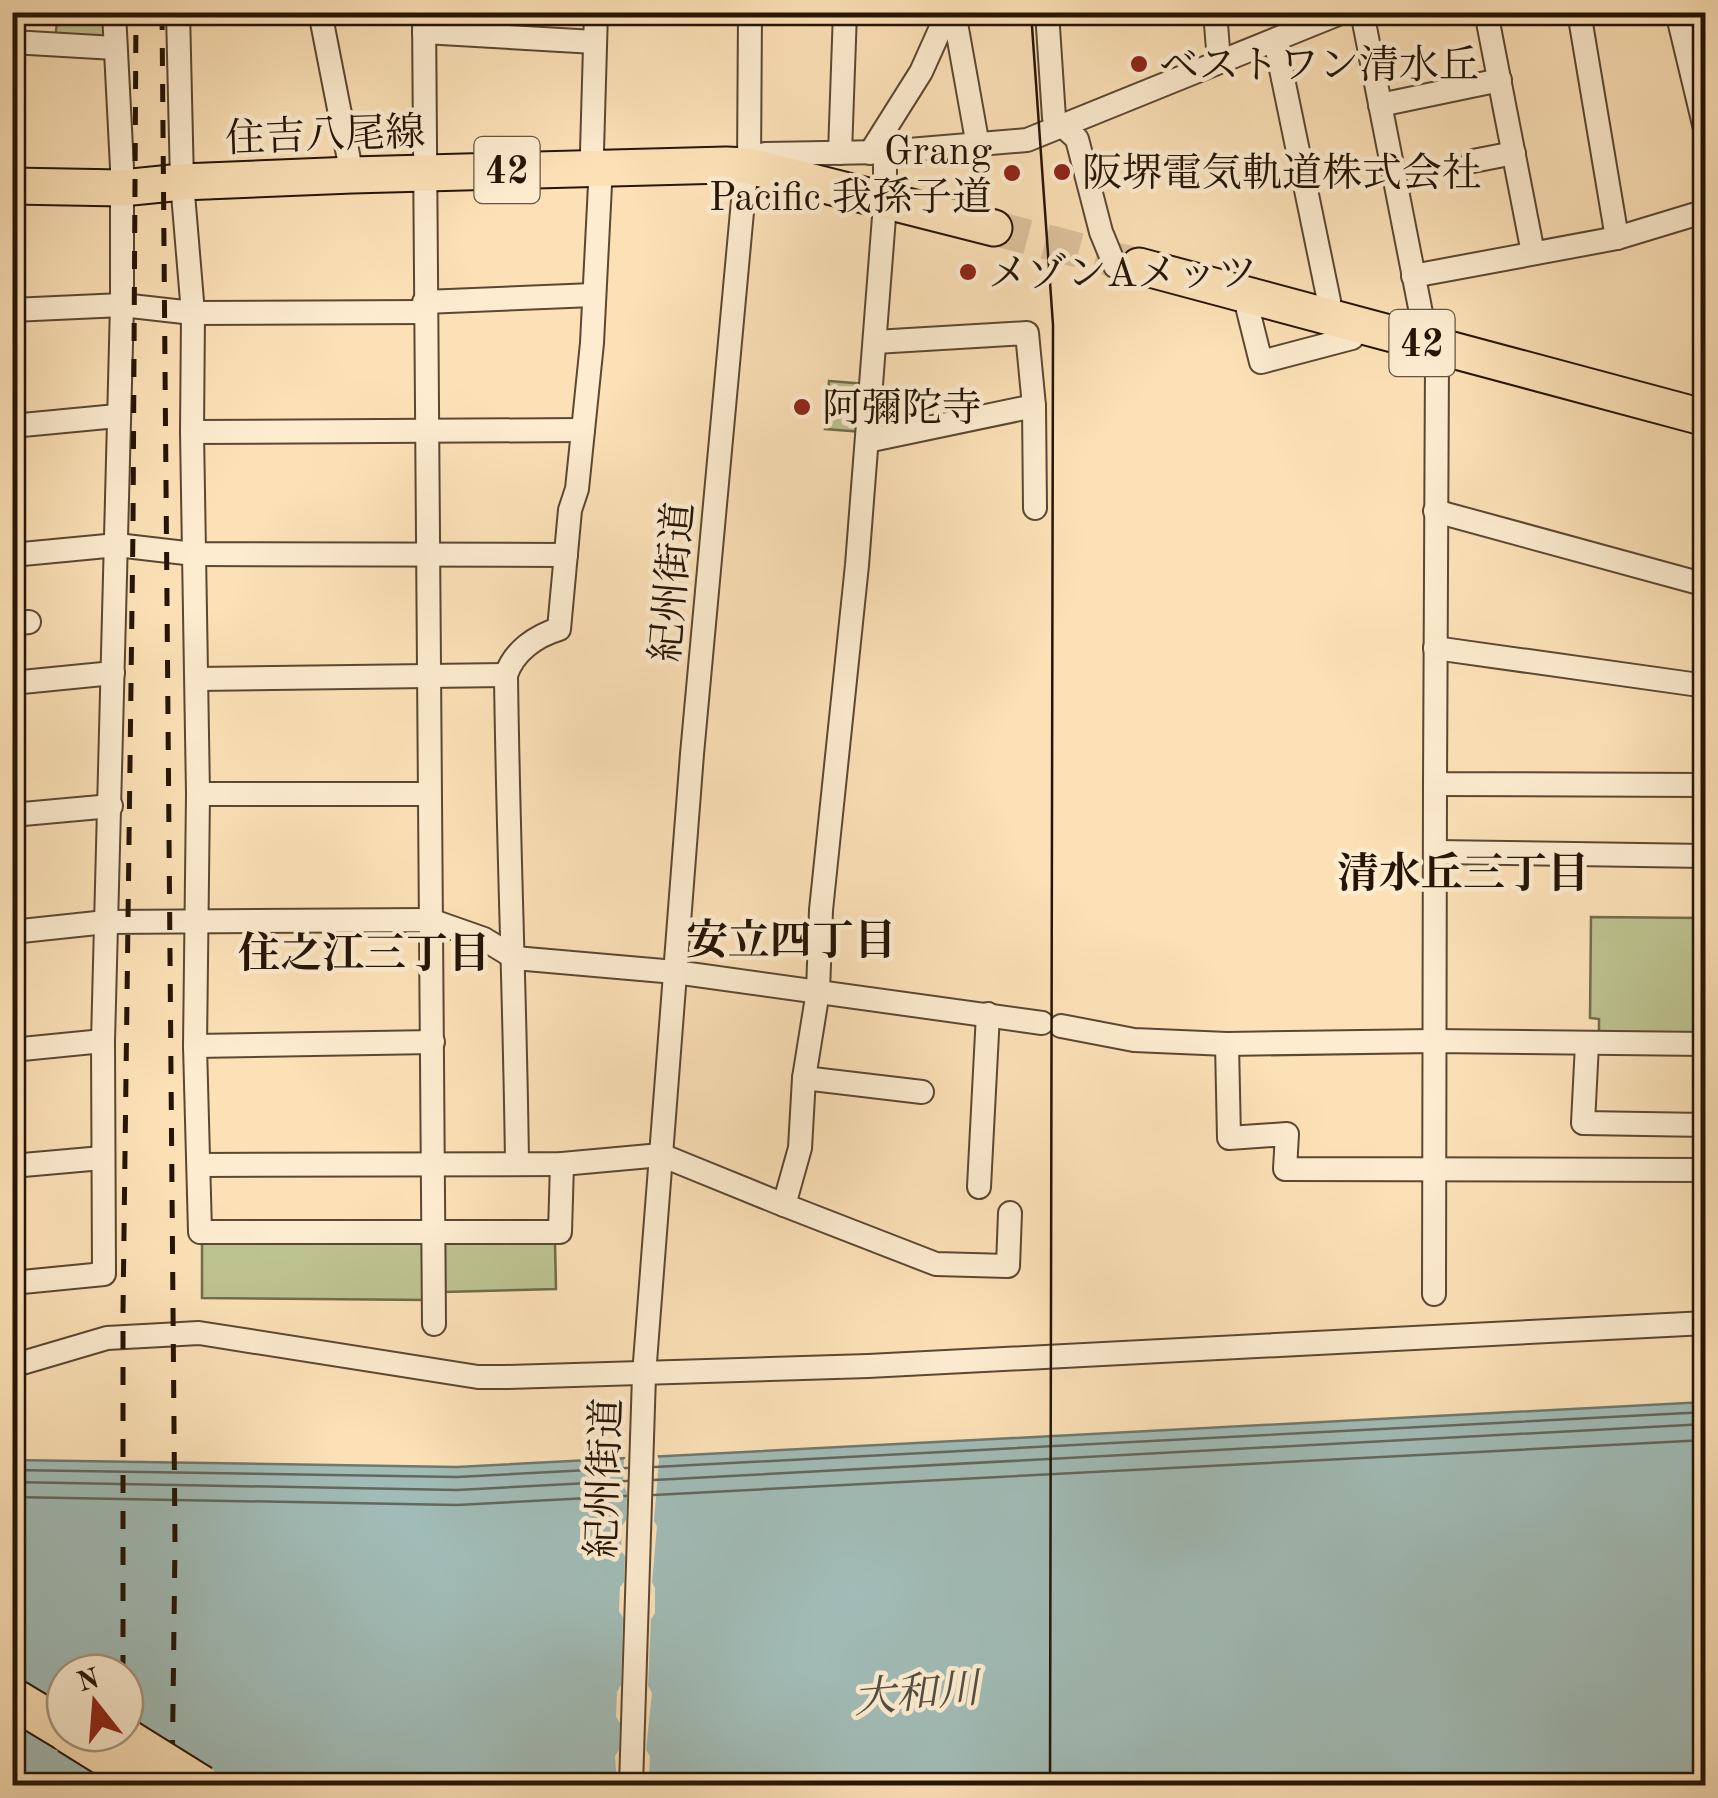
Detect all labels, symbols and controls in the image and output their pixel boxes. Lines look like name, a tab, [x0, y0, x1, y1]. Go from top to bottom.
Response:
place label: ベストワン清水丘	[1159, 44, 1479, 88]
marker: ベストワン清水丘	[1128, 53, 1150, 75]
street label: 住吉八尾線	[224, 111, 426, 161]
place label: Grang Pacific 我孫子道	[709, 134, 992, 220]
road number: 42	[474, 137, 540, 203]
place label: 阪堺電気軌道株式会社	[1082, 152, 1482, 196]
marker: 阪堺電気軌道株式会社	[1051, 161, 1073, 183]
marker: Grang Pacific 我孫子道	[1001, 162, 1023, 184]
place label: メゾンAメッツ	[988, 252, 1257, 296]
marker: メゾンAメッツ	[957, 261, 979, 283]
road number: 42	[1390, 310, 1454, 376]
place label: 阿彌陀寺	[822, 387, 982, 431]
marker: 阿彌陀寺	[791, 396, 813, 418]
street label: 紀州街道	[644, 501, 702, 664]
district label: 清水丘三丁目	[1337, 851, 1589, 897]
district label: 安立四丁目	[686, 918, 896, 964]
district label: 住之江三丁目	[238, 931, 490, 977]
street label: 紀州街道	[580, 1397, 630, 1559]
north arrow	[45, 1653, 145, 1753]
text: N	[74, 1665, 103, 1698]
water label: 大和川	[851, 1665, 985, 1722]

